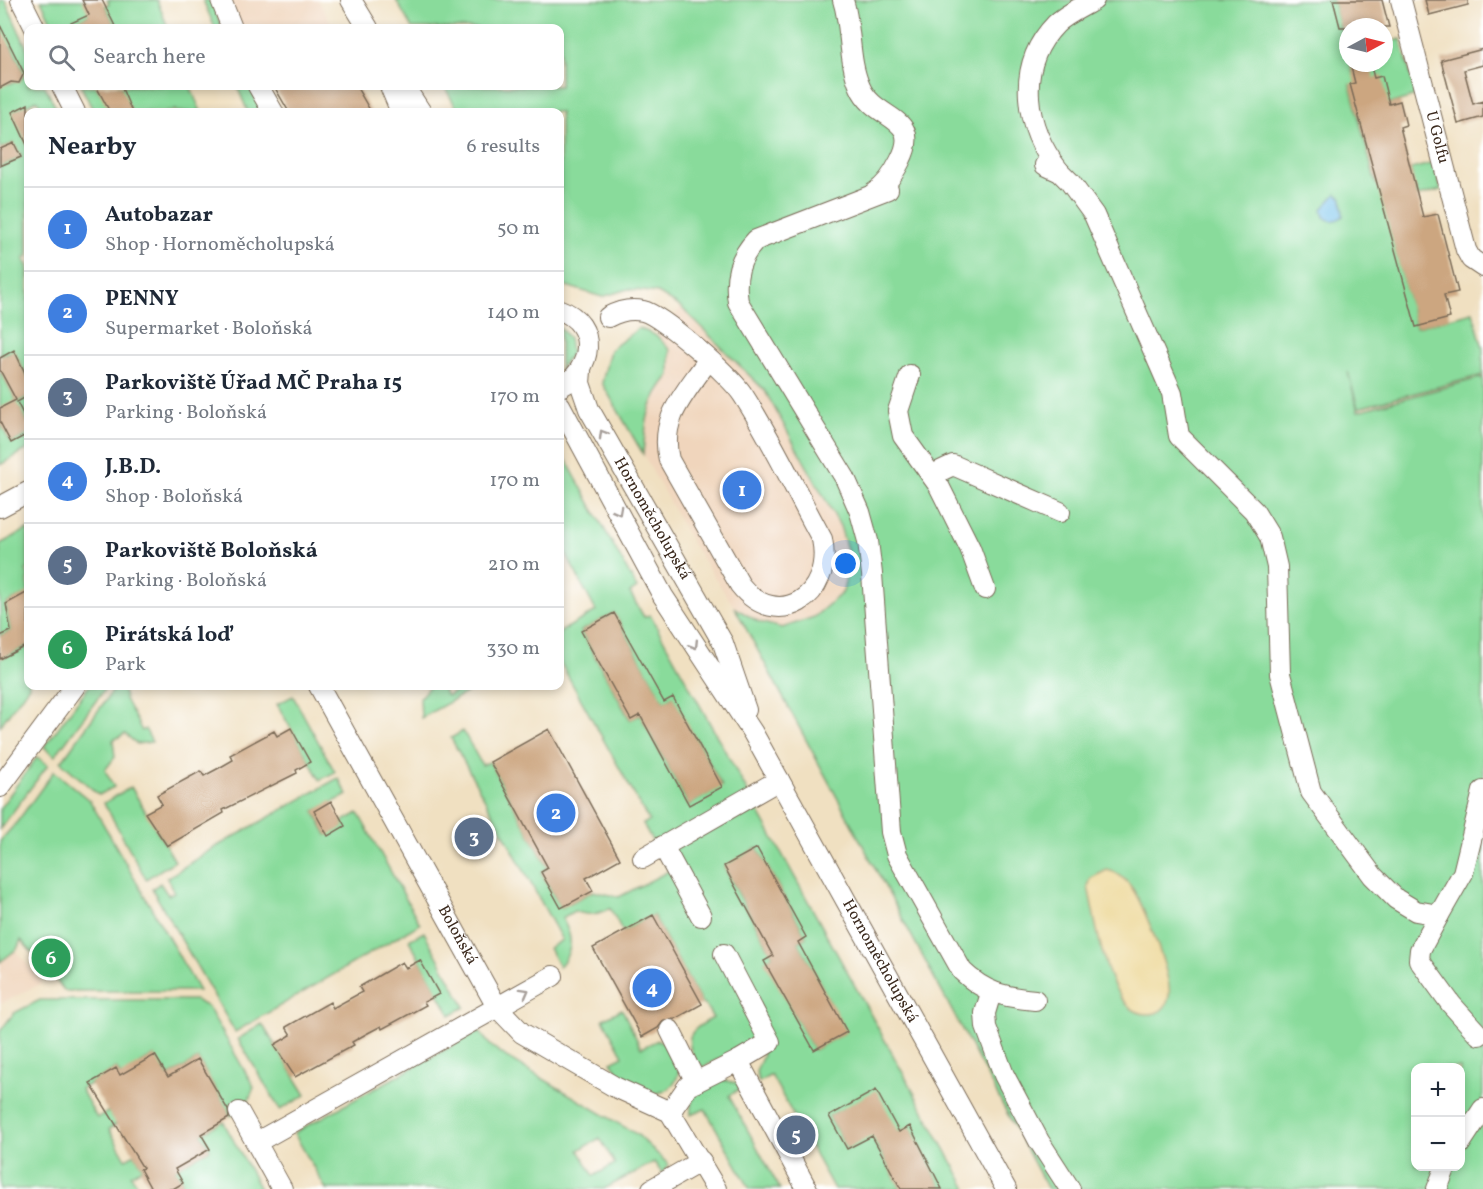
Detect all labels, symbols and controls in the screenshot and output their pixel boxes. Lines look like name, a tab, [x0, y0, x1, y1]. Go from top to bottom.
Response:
north arrow	[1339, 18, 1393, 72]
search box	[24, 24, 564, 90]
icon: search	[45, 41, 78, 74]
text: Search here	[93, 42, 206, 73]
street label: U Golfu	[1419, 109, 1454, 166]
text: Nearby	[48, 129, 137, 165]
text: 6 results	[467, 133, 540, 161]
text: Autobazar	[105, 200, 213, 231]
text: 1	[63, 215, 72, 243]
text: 50 m	[497, 215, 540, 243]
text: Shop · Hornoměcholupská	[105, 231, 335, 259]
text: PENNY	[105, 284, 179, 315]
text: 2	[62, 299, 73, 327]
text: 140 m	[487, 299, 540, 327]
text: Supermarket · Boloňská	[105, 315, 313, 343]
text: Parkoviště Úřad MČ Praha 15	[105, 368, 402, 399]
text: 3	[62, 383, 73, 411]
text: 170 m	[490, 383, 540, 411]
text: Parking · Boloňská	[105, 399, 267, 427]
one-way arrow	[599, 430, 611, 440]
text: J.B.D.	[105, 452, 161, 483]
street label: Hornoměcholupská	[608, 453, 696, 584]
text: 4	[61, 467, 74, 495]
text: 170 m	[490, 467, 540, 495]
pin: 1	[722, 468, 762, 512]
text: Shop · Boloňská	[105, 483, 243, 511]
one-way arrow	[611, 505, 622, 515]
text: Parkoviště Boloňská	[105, 536, 318, 567]
your location	[831, 549, 860, 578]
text: 5	[63, 551, 72, 579]
text: 210 m	[488, 551, 540, 579]
text: Parking · Boloňská	[105, 567, 267, 595]
text: Pirátská loď	[105, 620, 234, 651]
text: 6	[62, 635, 73, 663]
text: 330 m	[486, 635, 540, 663]
one-way arrow	[687, 639, 698, 650]
text: Park	[105, 651, 146, 679]
pin: 2	[536, 790, 576, 836]
pin: 3	[454, 814, 494, 860]
street label: Hornoměcholupská	[836, 895, 923, 1027]
street label: Boloňská	[432, 902, 483, 969]
pin: 6	[32, 936, 70, 980]
pin: 4	[632, 966, 672, 1010]
one-way arrow	[519, 988, 529, 999]
map controls	[1411, 1063, 1465, 1171]
button: +	[1411, 1063, 1465, 1117]
pin: 5	[776, 1112, 816, 1158]
button: −	[1411, 1117, 1465, 1171]

